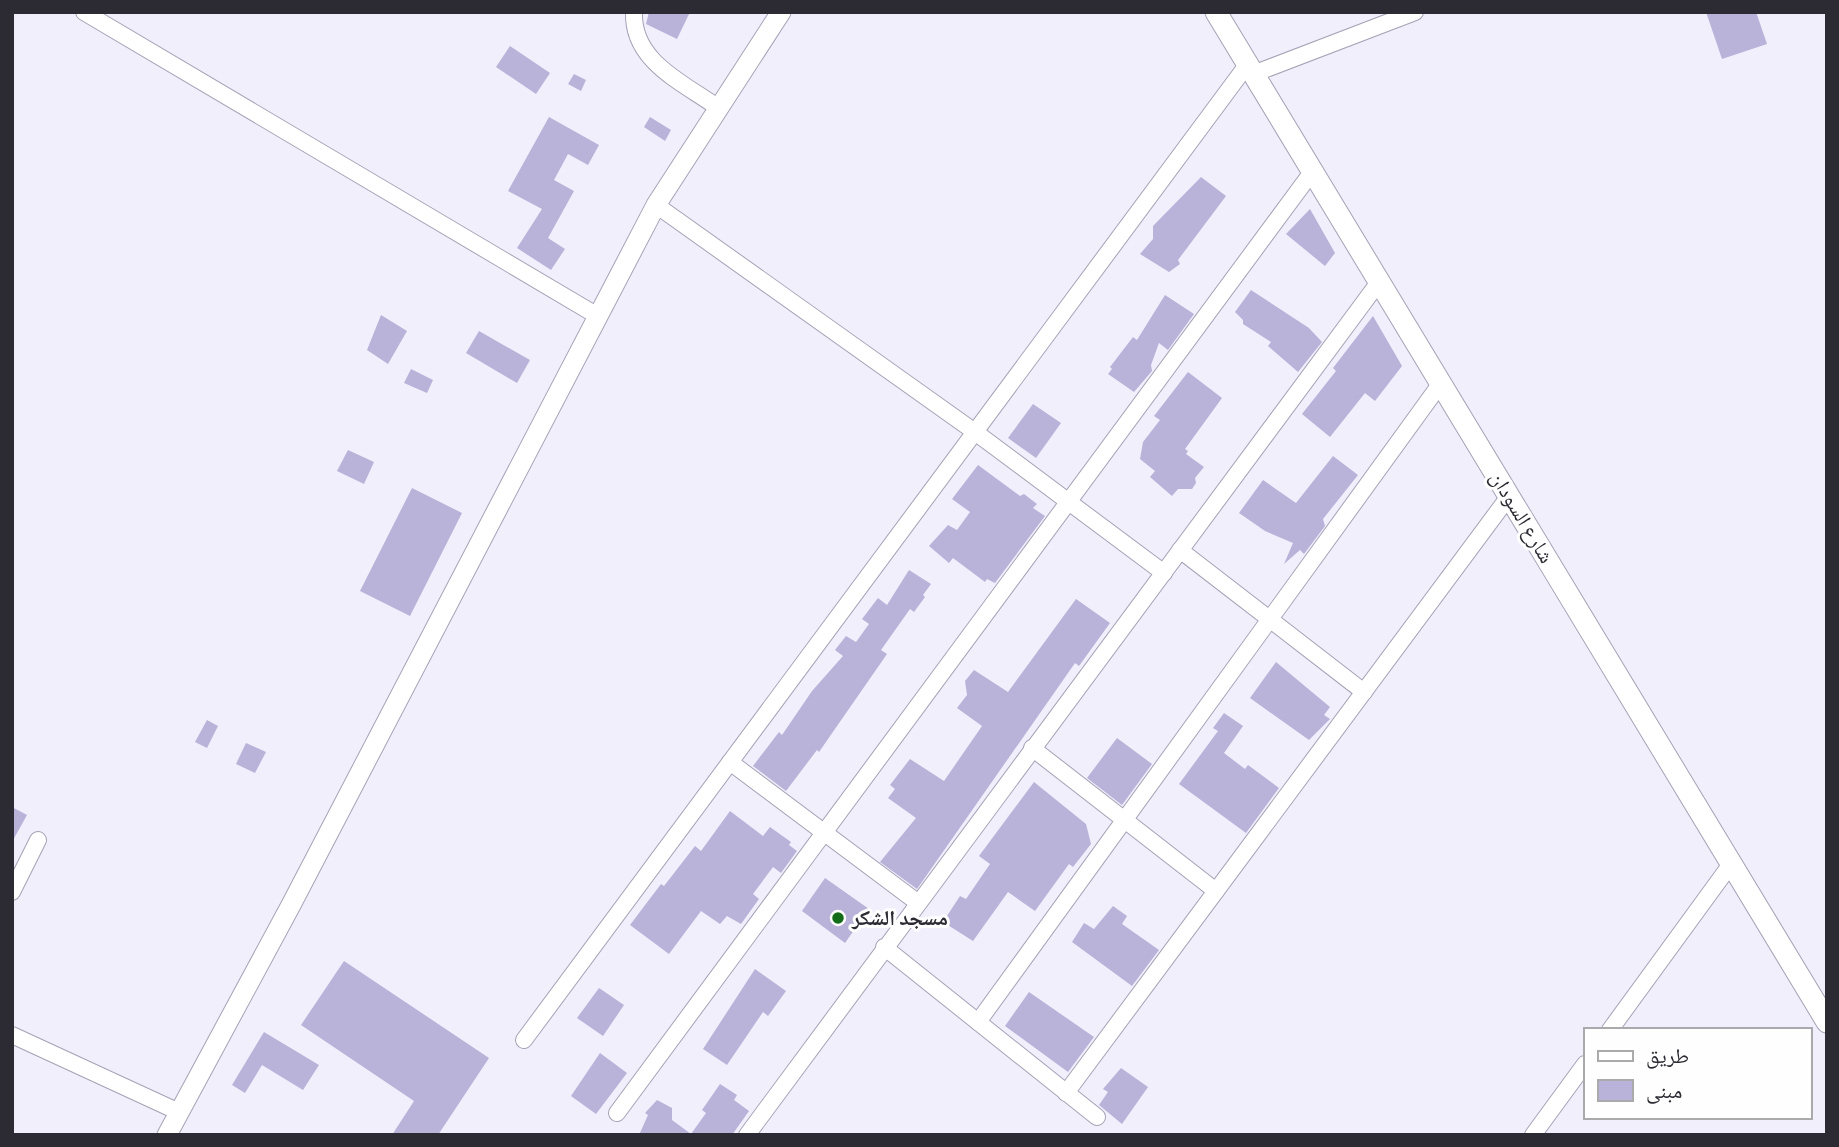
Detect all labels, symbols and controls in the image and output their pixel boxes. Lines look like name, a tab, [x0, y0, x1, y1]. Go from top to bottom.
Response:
street label: شارع السودان	[1484, 467, 1559, 568]
place label: مسجد الشكر	[851, 906, 948, 930]
marker: مسجد الشكر	[830, 910, 846, 926]
legend	[1584, 1028, 1811, 1119]
text: طريق	[1646, 1044, 1689, 1069]
text: مبنى	[1646, 1079, 1682, 1104]

